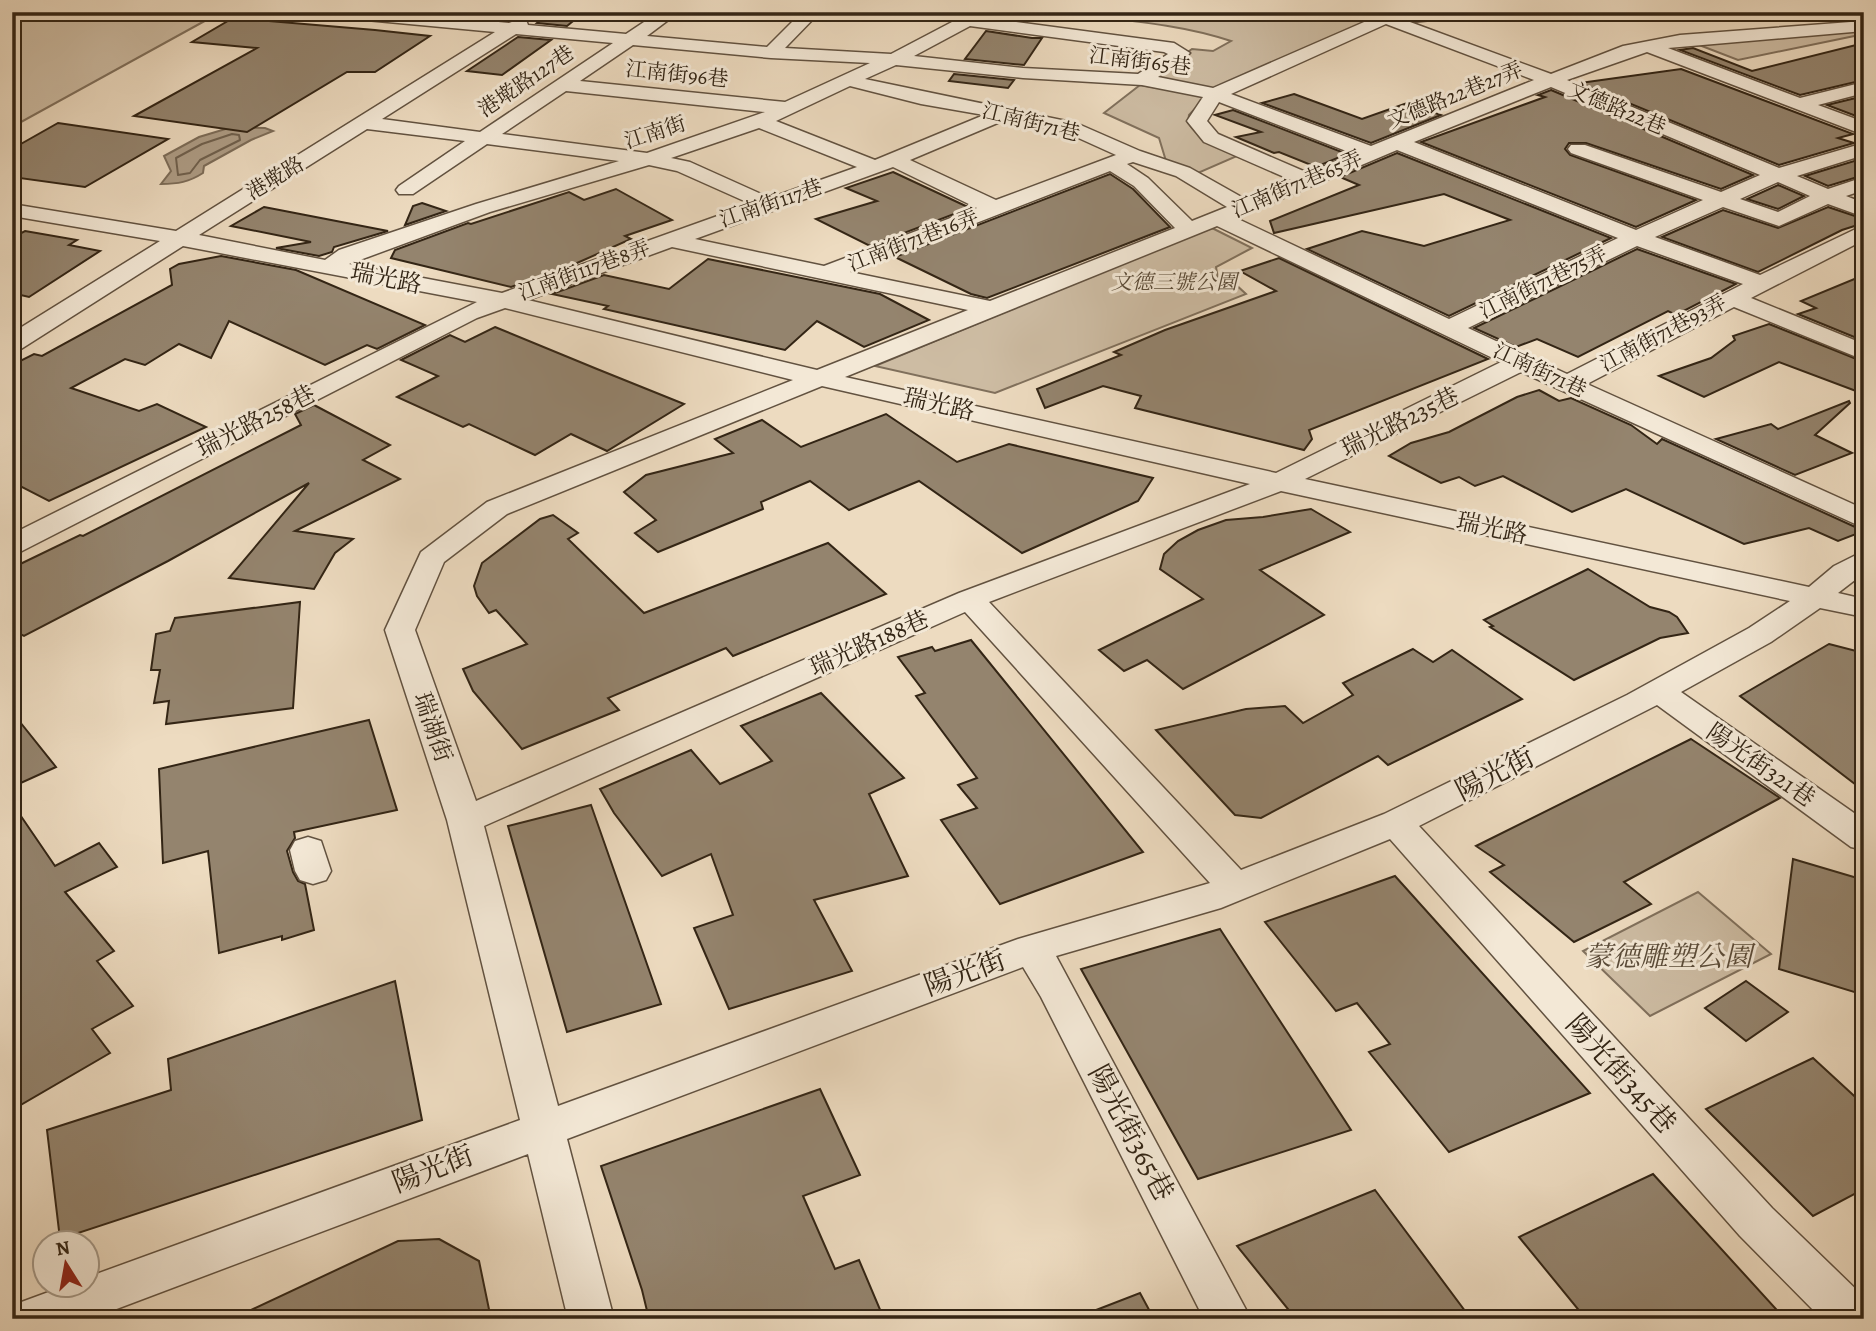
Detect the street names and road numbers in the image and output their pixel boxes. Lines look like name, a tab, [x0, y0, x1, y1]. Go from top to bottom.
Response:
street label: 港墘路127巷	[473, 39, 579, 123]
street label: 江南街65巷	[1087, 41, 1193, 81]
street label: 江南街96巷	[624, 55, 730, 93]
street label: 文德路22巷27弄	[1383, 55, 1527, 135]
street label: 文德路22巷	[1564, 75, 1670, 141]
street label: 江南街71巷	[979, 96, 1083, 148]
street label: 江南街	[621, 109, 689, 155]
street label: 江南街71巷65弄	[1227, 144, 1367, 224]
street label: 港墘路	[241, 150, 309, 206]
street label: 江南街117巷	[716, 172, 826, 234]
street label: 江南街71巷16弄	[844, 202, 982, 278]
street label: 江南街117巷8弄	[514, 233, 654, 307]
street label: 江南街71巷75弄	[1474, 239, 1612, 325]
street label: 瑞光路	[348, 255, 424, 301]
street label: 江南街71巷93弄	[1595, 288, 1731, 378]
street label: 江南街71巷	[1489, 336, 1591, 404]
street label: 瑞光路258巷	[191, 377, 321, 465]
street label: 瑞光路	[900, 380, 978, 428]
street label: 瑞光路235巷	[1336, 380, 1464, 464]
street label: 瑞光路	[1453, 505, 1531, 551]
street label: 瑞光路188巷	[804, 602, 934, 684]
street label: 瑞湖街	[406, 688, 460, 766]
street label: 陽光街321巷	[1700, 716, 1822, 814]
street label: 陽光街	[1449, 738, 1541, 810]
street label: 陽光街	[919, 941, 1011, 1005]
street label: 陽光街345巷	[1557, 1006, 1685, 1142]
street label: 陽光街365巷	[1079, 1058, 1183, 1208]
street label: 陽光街	[387, 1136, 479, 1202]

